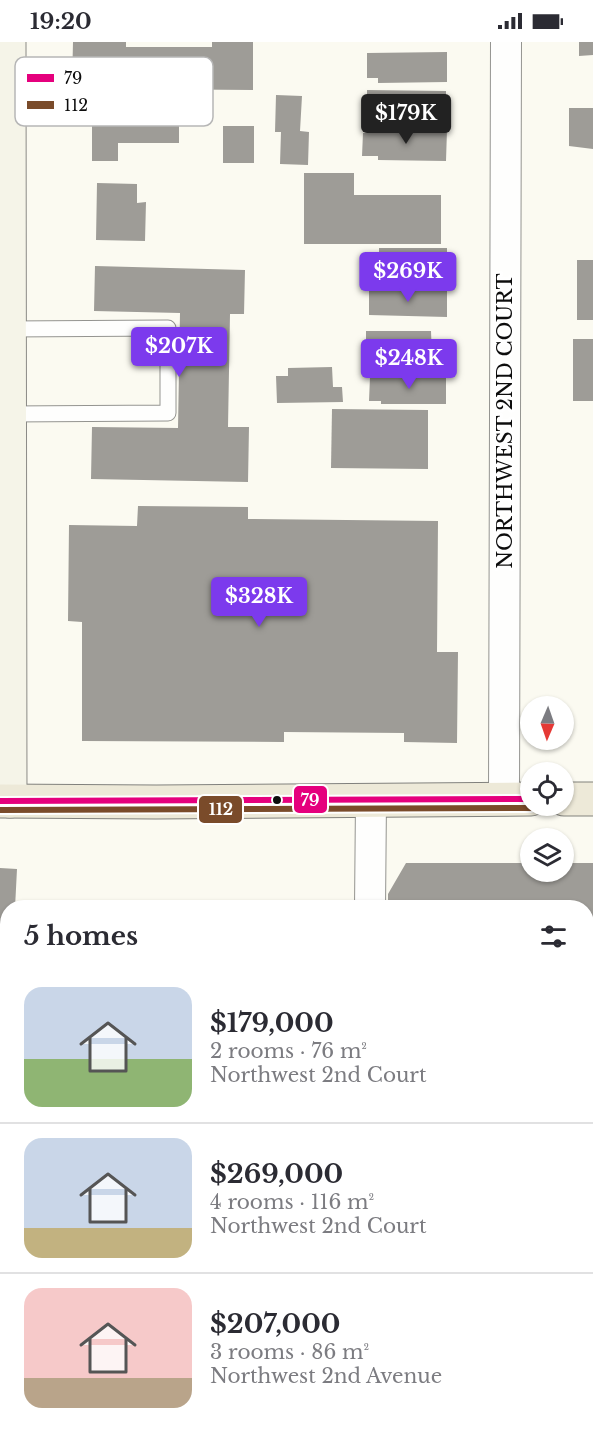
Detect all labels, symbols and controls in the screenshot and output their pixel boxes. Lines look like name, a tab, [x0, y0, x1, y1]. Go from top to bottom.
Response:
text: 19:20	[30, 8, 92, 35]
legend	[15, 57, 213, 126]
text: 79	[64, 68, 82, 88]
pin: $179K	[364, 94, 448, 145]
text: 112	[64, 95, 88, 115]
text: $179K	[375, 101, 437, 125]
pin: $269K	[366, 252, 450, 303]
text: $269K	[373, 259, 443, 283]
street label: NORTHWEST 2ND COURT	[493, 273, 517, 569]
pin: $207K	[137, 327, 221, 378]
text: $207K	[145, 334, 213, 358]
pin: $248K	[367, 339, 451, 390]
text: $248K	[375, 346, 443, 370]
pin: $328K	[217, 577, 301, 628]
text: $328K	[225, 584, 293, 608]
north arrow	[520, 696, 574, 750]
map controls	[520, 696, 574, 882]
button: locate	[520, 762, 574, 816]
line badge: 79	[293, 785, 328, 814]
text: 79	[300, 790, 320, 810]
unlabelled marker	[271, 794, 283, 806]
line badge: 112	[198, 795, 243, 824]
text: 112	[209, 799, 233, 819]
button: layers	[520, 828, 574, 882]
text: 5 homes	[24, 920, 138, 952]
icon: filters	[537, 920, 570, 953]
text: $179,000	[210, 1007, 334, 1039]
icon: home	[72, 1011, 144, 1083]
text: 2 rooms · 76 m²	[210, 1039, 367, 1063]
text: Northwest 2nd Court	[210, 1063, 426, 1087]
text: $269,000	[210, 1158, 343, 1190]
icon: home	[72, 1162, 144, 1234]
text: 4 rooms · 116 m²	[210, 1190, 374, 1214]
text: Northwest 2nd Court	[210, 1214, 426, 1238]
text: $207,000	[210, 1308, 340, 1340]
icon: home	[72, 1312, 144, 1384]
text: 3 rooms · 86 m²	[210, 1340, 369, 1364]
text: Northwest 2nd Avenue	[210, 1364, 442, 1388]

